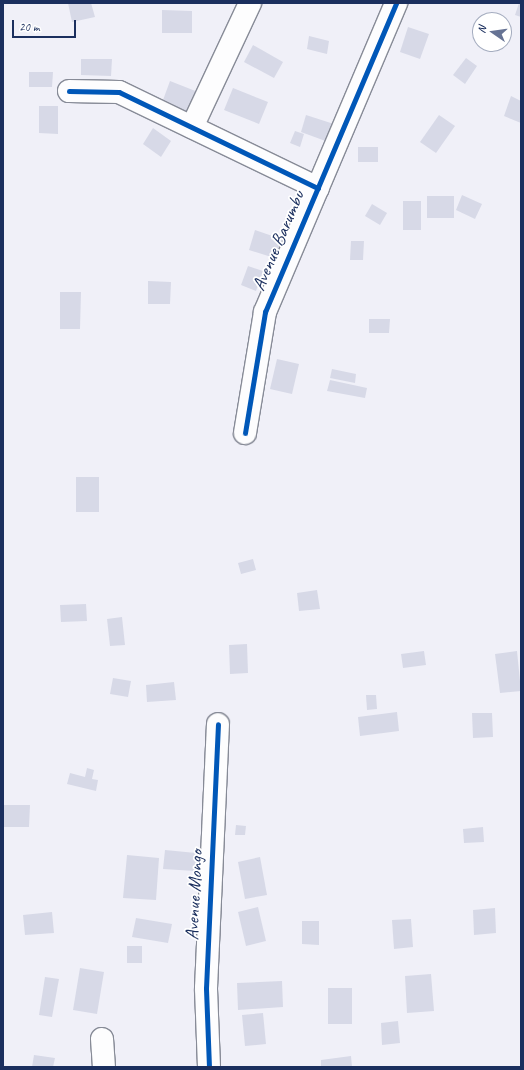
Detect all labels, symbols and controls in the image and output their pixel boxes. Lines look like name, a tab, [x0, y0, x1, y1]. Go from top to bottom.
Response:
scale bar	[14, 12, 78, 38]
north arrow	[472, 12, 512, 52]
text: 20 m	[19, 19, 39, 35]
text: N	[474, 25, 489, 34]
street label: Avenue Barumbu	[248, 187, 310, 295]
street label: Avenue Mongo	[181, 849, 209, 941]

